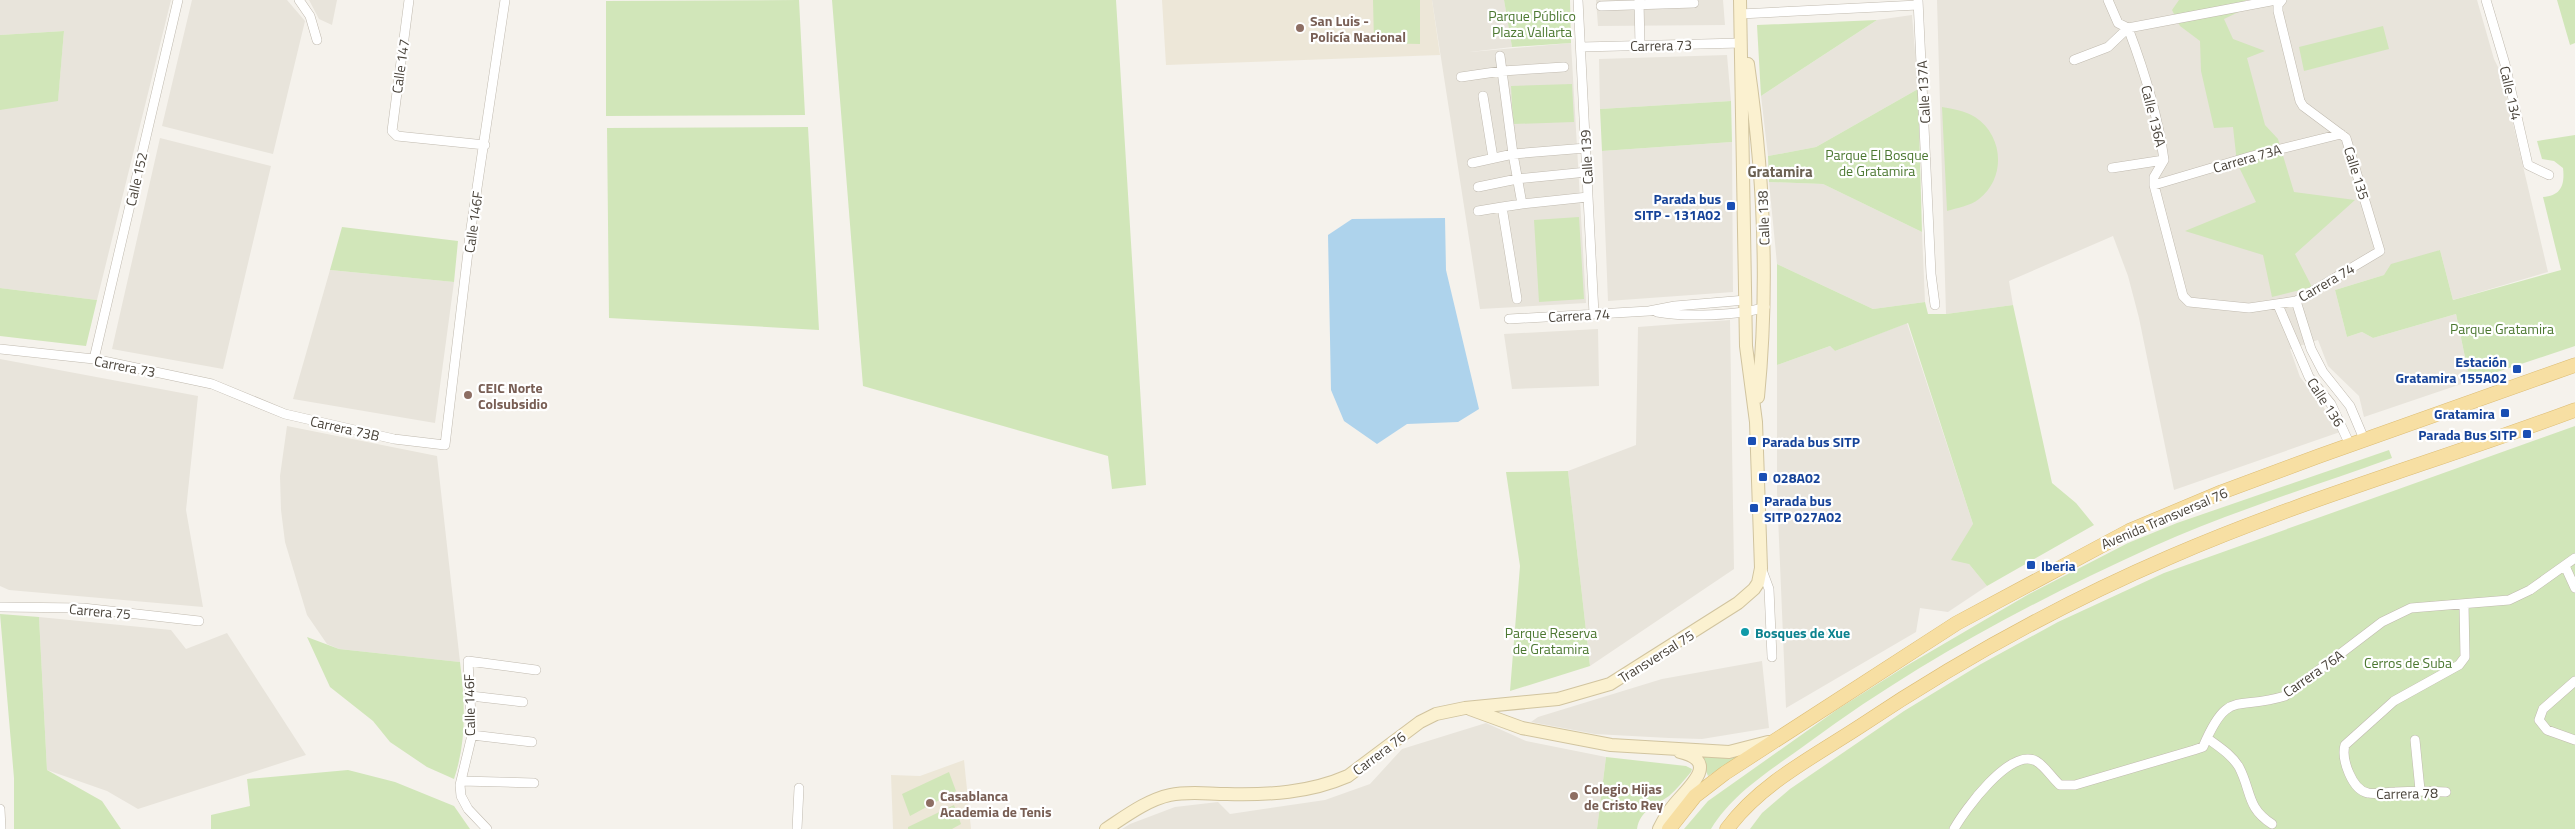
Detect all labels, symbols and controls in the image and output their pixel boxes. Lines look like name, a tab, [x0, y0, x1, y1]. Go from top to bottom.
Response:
park label: Parque Público Plaza Vallarta	[1488, 5, 1576, 42]
place label: San Luis - Policía Nacional	[1310, 10, 1406, 47]
marker: San Luis - Policía Nacional	[1294, 22, 1306, 34]
street label: Carrera 73	[1630, 34, 1692, 56]
street label: Calle 147	[386, 37, 414, 95]
street label: Calle 137A	[1911, 59, 1935, 124]
street label: Calle 134	[2495, 64, 2527, 122]
street label: Calle 136A	[2136, 83, 2172, 150]
street label: Calle 139	[1574, 129, 1598, 185]
street label: Carrera 73A	[2210, 138, 2284, 178]
park label: Parque El Bosque de Gratamira	[1825, 144, 1929, 181]
street label: Calle 135	[2339, 144, 2375, 202]
street label: Calle 152	[120, 150, 152, 208]
district label: Gratamira	[1747, 160, 1813, 183]
place label: Parada bus SITP - 131A02	[1634, 188, 1721, 225]
street label: Calle 146F	[458, 190, 488, 254]
street label: Calle 138	[1752, 190, 1774, 246]
marker: Parada bus SITP - 131A02	[1725, 200, 1737, 212]
street label: Carrera 74	[2294, 257, 2358, 307]
street label: Carrera 74	[1548, 303, 1611, 327]
park label: Parque Gratamira	[2450, 318, 2554, 339]
street label: Carrera 73	[93, 350, 157, 382]
place label: Estación Gratamira 155A02	[2395, 351, 2507, 388]
marker: Estación Gratamira 155A02	[2511, 363, 2523, 375]
street label: Calle 136	[2302, 373, 2350, 431]
place label: CEIC Norte Colsubsidio	[478, 377, 548, 414]
marker: CEIC Norte Colsubsidio	[462, 389, 474, 401]
place label: Gratamira	[2434, 403, 2495, 424]
marker: Gratamira	[2499, 407, 2511, 419]
street label: Carrera 73B	[308, 410, 382, 446]
place label: Parada Bus SITP	[2418, 424, 2517, 445]
marker: Parada Bus SITP	[2521, 428, 2533, 440]
place label: Parada bus SITP	[1762, 431, 1860, 452]
marker: Parada bus SITP	[1746, 435, 1758, 447]
place label: 028A02	[1773, 467, 1821, 488]
marker: 028A02	[1757, 471, 1769, 483]
street label: Avenida Transversal 76	[2097, 482, 2231, 554]
place label: Parada bus SITP 027A02	[1764, 490, 1842, 527]
marker: Parada bus SITP 027A02	[1748, 502, 1760, 514]
place label: Iberia	[2041, 555, 2076, 576]
marker: Iberia	[2025, 559, 2037, 571]
street label: Carrera 75	[68, 598, 132, 624]
park label: Parque Reserva de Gratamira	[1505, 622, 1597, 659]
place label: Bosques de Xue	[1755, 622, 1850, 643]
street label: Transversal 75	[1614, 624, 1698, 688]
marker: Bosques de Xue	[1739, 626, 1751, 638]
street label: Carrera 76A	[2278, 644, 2348, 702]
park label: Cerros de Suba	[2364, 652, 2452, 673]
street label: Calle 146F	[458, 674, 480, 736]
street label: Carrera 76	[1348, 726, 1410, 780]
place label: Colegio Hijas de Cristo Rey	[1584, 778, 1663, 815]
street label: Carrera 78	[2376, 782, 2438, 804]
place label: Casablanca Academia de Tenis	[940, 785, 1052, 822]
marker: Colegio Hijas de Cristo Rey	[1568, 790, 1580, 802]
marker: Casablanca Academia de Tenis	[924, 797, 936, 809]

